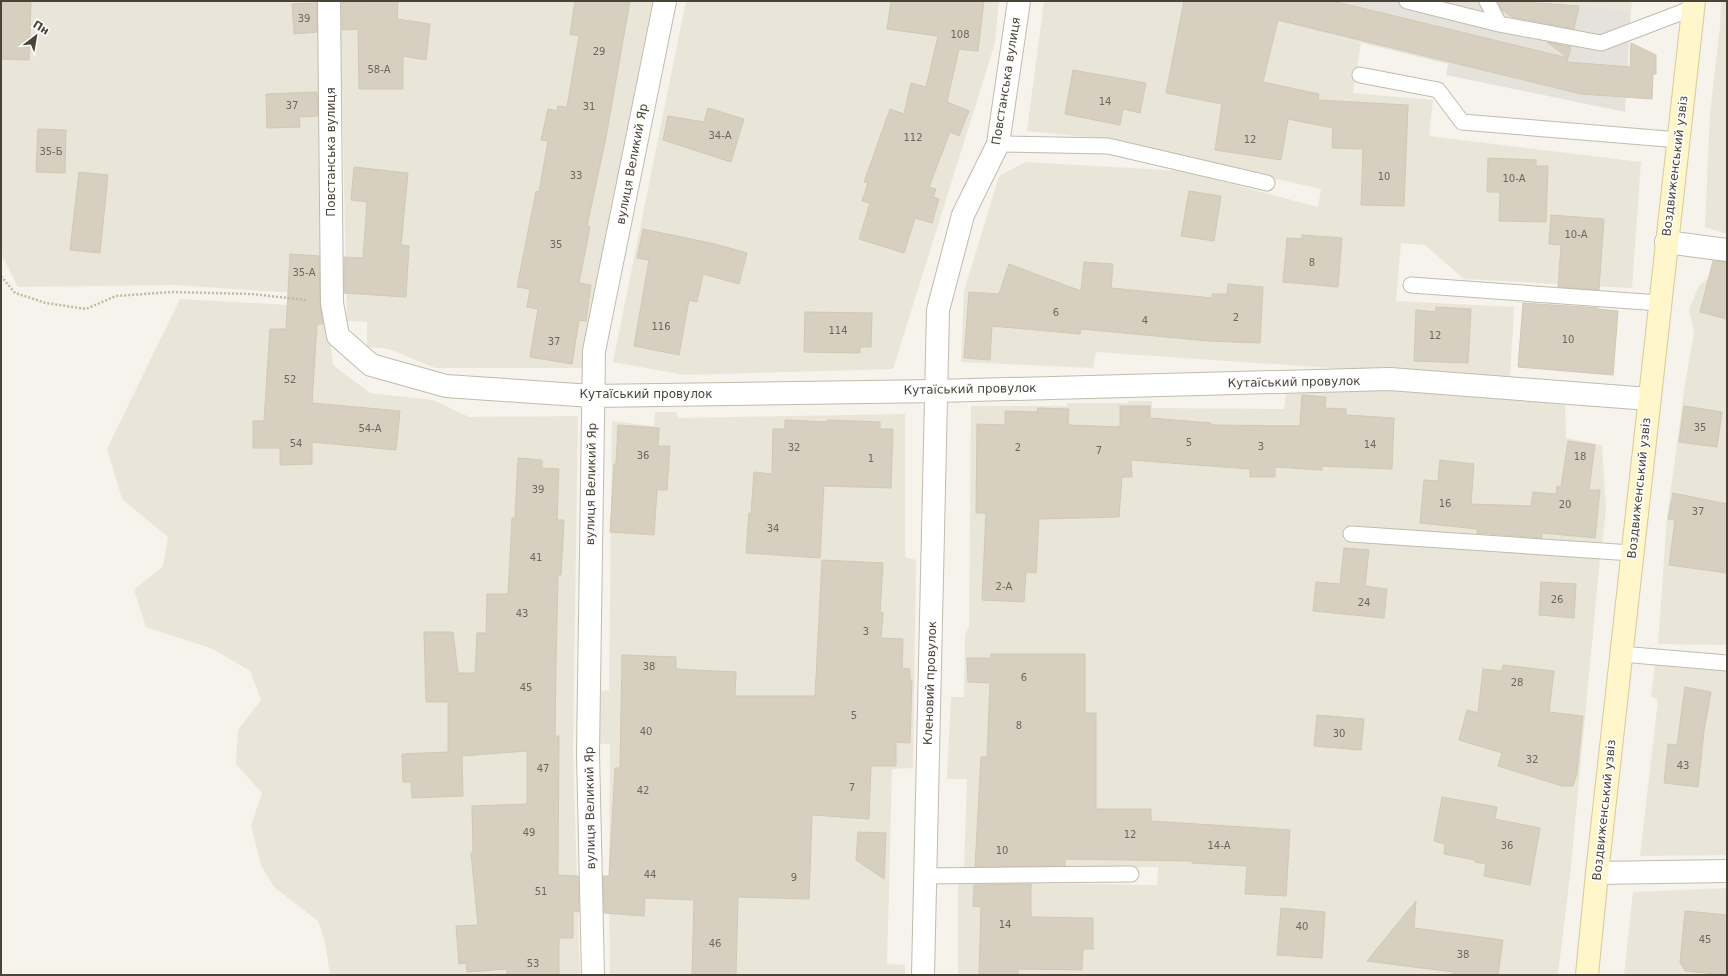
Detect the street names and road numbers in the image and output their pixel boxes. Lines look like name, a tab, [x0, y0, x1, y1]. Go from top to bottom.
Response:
street label: Повстанська вулиця	[989, 16, 1023, 146]
street label: Повстанська вулиця	[324, 87, 338, 217]
street label: Воздвиженський узвіз	[1659, 95, 1691, 237]
street label: вулиця Великий Яр	[613, 103, 651, 225]
street label: Кутаїський провулок	[1227, 374, 1361, 390]
street label: Кутаїський провулок	[903, 381, 1037, 397]
street label: Кутаїський провулок	[580, 387, 712, 401]
street label: Воздвиженський узвіз	[1625, 417, 1653, 559]
street label: вулиця Великий Яр	[583, 423, 599, 545]
street label: Кленовий провулок	[921, 621, 939, 745]
street label: Воздвиженський узвіз	[1590, 739, 1618, 881]
street label: вулиця Великий Яр	[582, 747, 598, 869]

